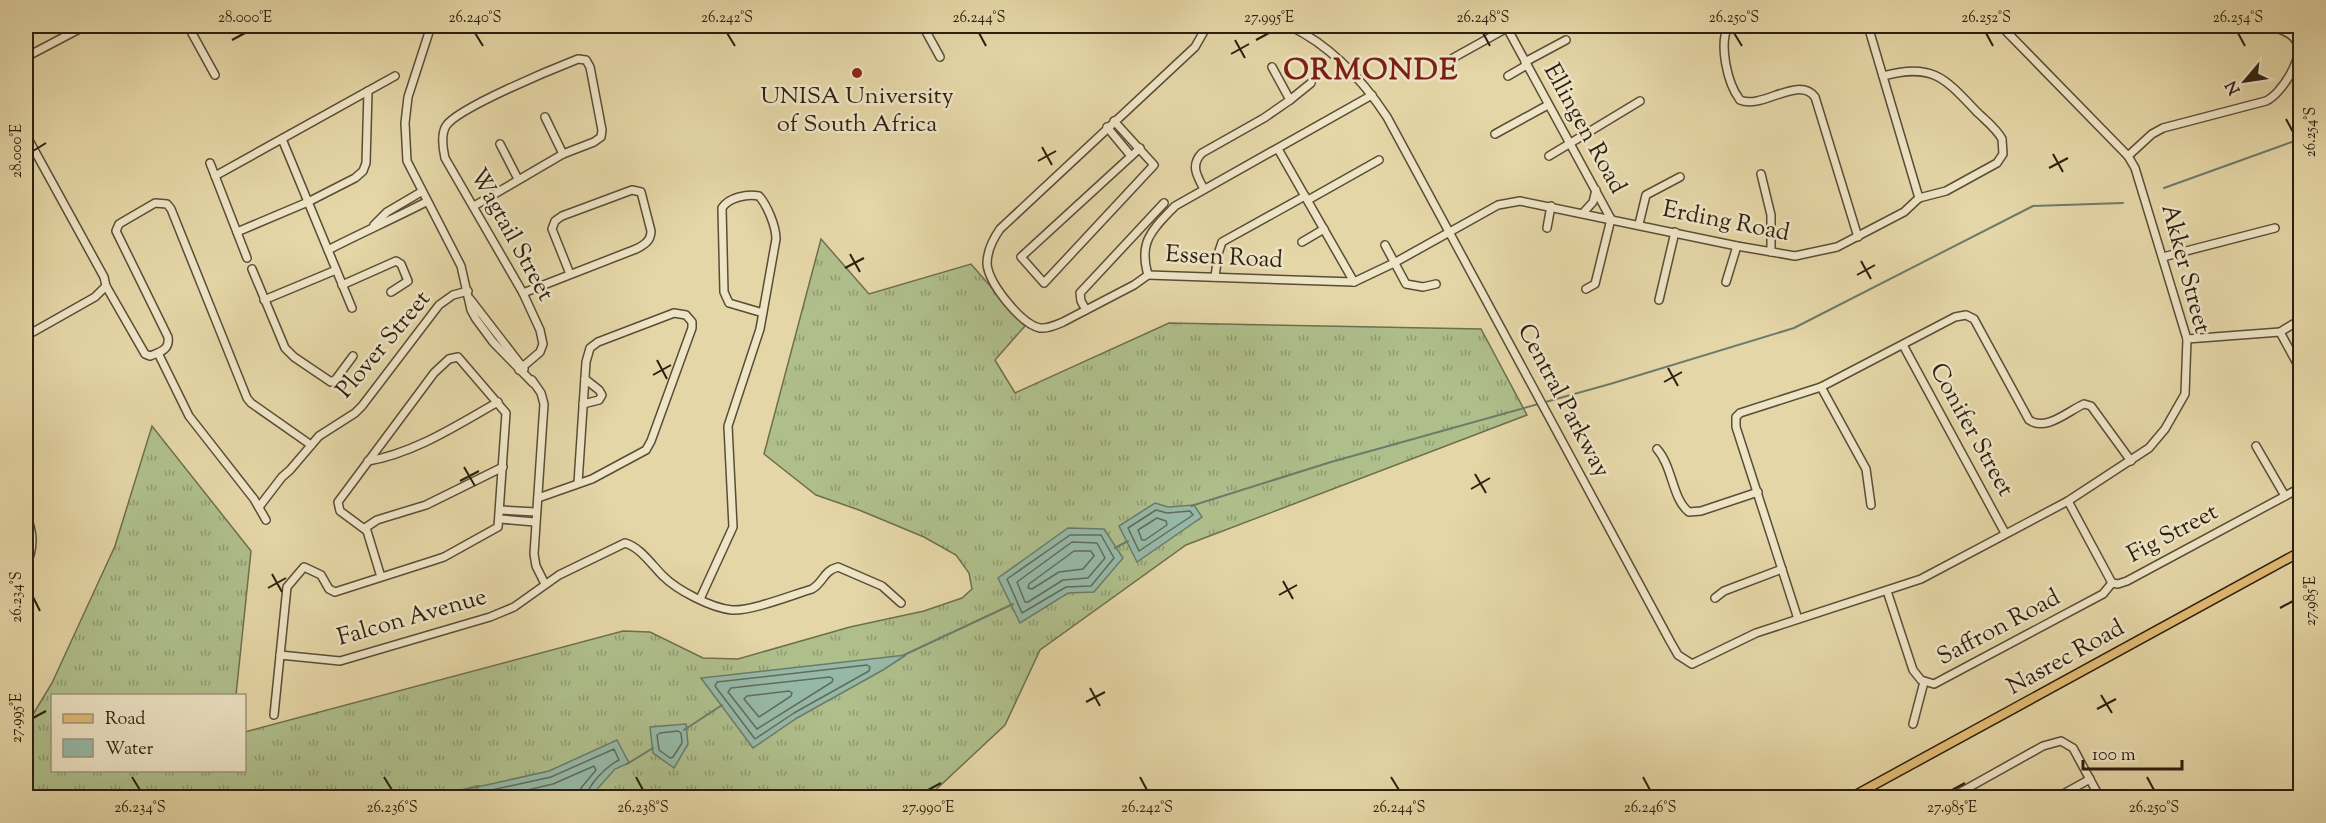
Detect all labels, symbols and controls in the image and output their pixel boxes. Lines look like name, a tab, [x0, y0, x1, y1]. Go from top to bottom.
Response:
text: 28.000°E	[218, 8, 272, 29]
text: 26.240°S	[449, 8, 501, 29]
text: 26.242°S	[701, 8, 753, 29]
text: 26.244°S	[953, 8, 1005, 29]
text: 27.995°E	[1244, 8, 1294, 29]
text: 26.248°S	[1457, 8, 1509, 29]
text: 26.250°S	[1709, 8, 1759, 29]
text: 26.252°S	[1961, 8, 2011, 29]
text: 26.254°S	[2213, 8, 2263, 29]
district label: ORMONDE	[1283, 50, 1459, 93]
north arrow	[2215, 51, 2275, 111]
street label: Ellingen Road	[1534, 57, 1634, 201]
marker: UNISA University of South Africa	[850, 66, 864, 80]
text: N	[2221, 76, 2247, 98]
place label: UNISA University of South Africa	[760, 80, 954, 142]
text: 26.254°S	[2301, 107, 2322, 157]
text: 28.000°E	[7, 124, 28, 178]
street label: Wagtail Street	[460, 162, 562, 308]
street label: Erding Road	[1660, 193, 1793, 251]
street label: Akker Street	[2151, 201, 2219, 337]
street label: Essen Road	[1164, 238, 1284, 278]
street label: Plover Street	[329, 284, 439, 406]
street label: Central Parkway	[1508, 318, 1618, 484]
street label: Conifer Street	[1920, 357, 2022, 503]
street label: Fig Street	[2122, 496, 2224, 572]
text: 26.234°S	[7, 571, 28, 623]
text: 27.985°E	[2301, 576, 2322, 626]
street label: Falcon Avenue	[333, 580, 491, 656]
street label: Saffron Road	[1931, 581, 2067, 675]
street label: Nasrec Road	[2001, 611, 2131, 704]
text: 27.995°E	[7, 693, 28, 743]
legend	[51, 694, 246, 772]
text: Road	[105, 707, 145, 733]
scale bar	[2083, 733, 2182, 771]
text: Water	[105, 737, 154, 763]
text: 100 m	[2092, 743, 2136, 769]
text: 26.234°S	[114, 798, 166, 819]
text: 26.236°S	[366, 798, 418, 819]
text: 26.238°S	[617, 798, 669, 819]
text: 27.990°E	[902, 798, 954, 819]
text: 26.242°S	[1121, 798, 1173, 819]
text: 26.244°S	[1373, 798, 1425, 819]
text: 26.246°S	[1624, 798, 1676, 819]
text: 27.985°E	[1927, 798, 1977, 819]
text: 26.250°S	[2129, 798, 2179, 819]

